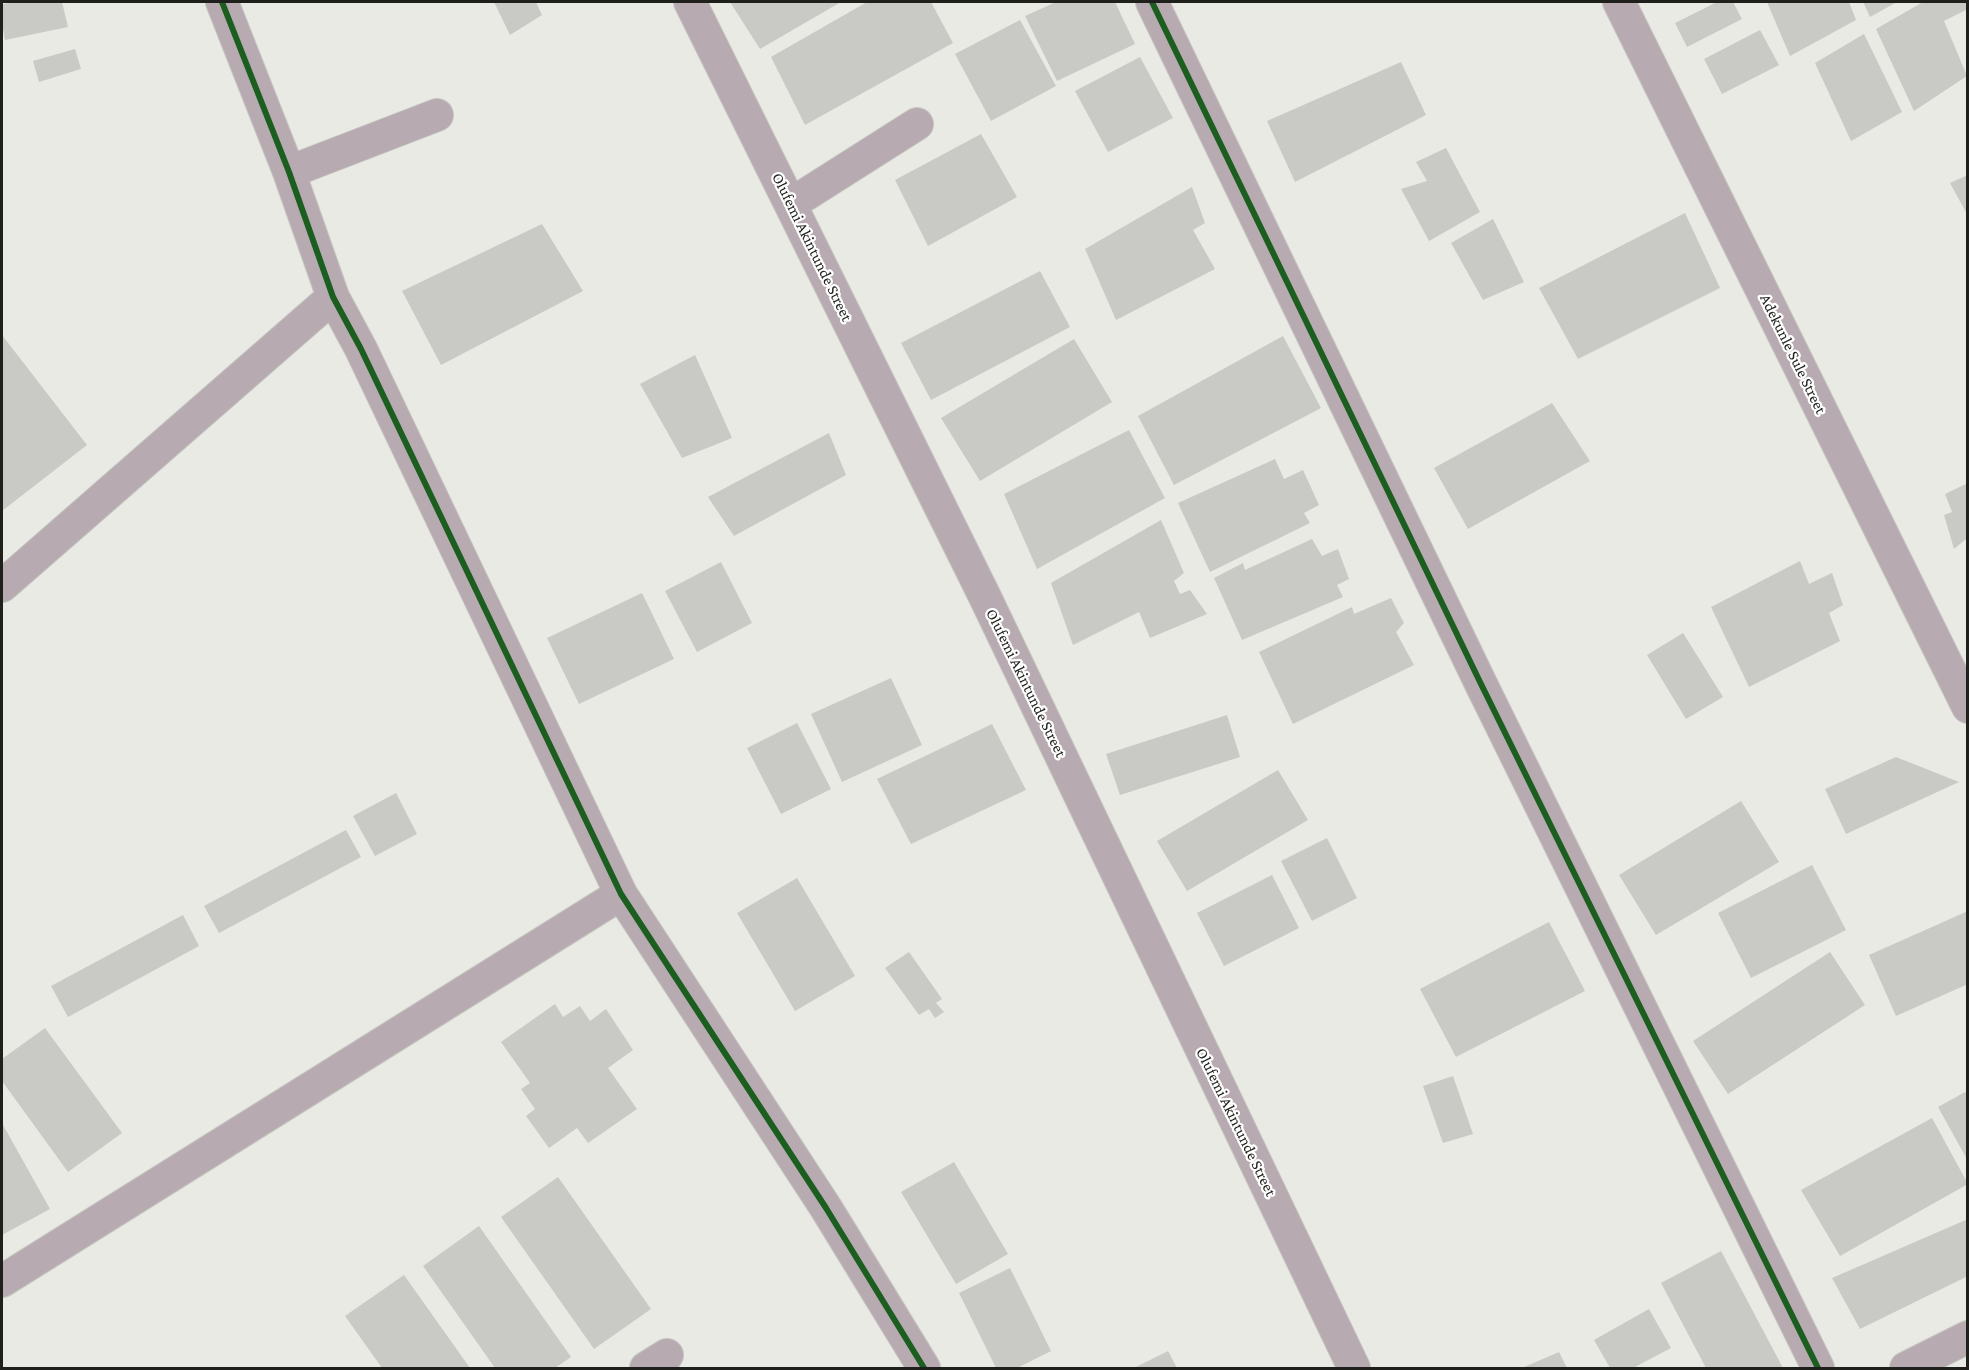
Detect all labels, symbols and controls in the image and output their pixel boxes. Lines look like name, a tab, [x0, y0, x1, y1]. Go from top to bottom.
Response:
street label: Olufemi Akintunde Street	[768, 170, 856, 324]
street label: Adekunle Sule Street	[1756, 291, 1830, 417]
street label: Olufemi Akintunde Street	[982, 606, 1070, 760]
street label: Olufemi Akintunde Street	[1192, 1045, 1280, 1199]

